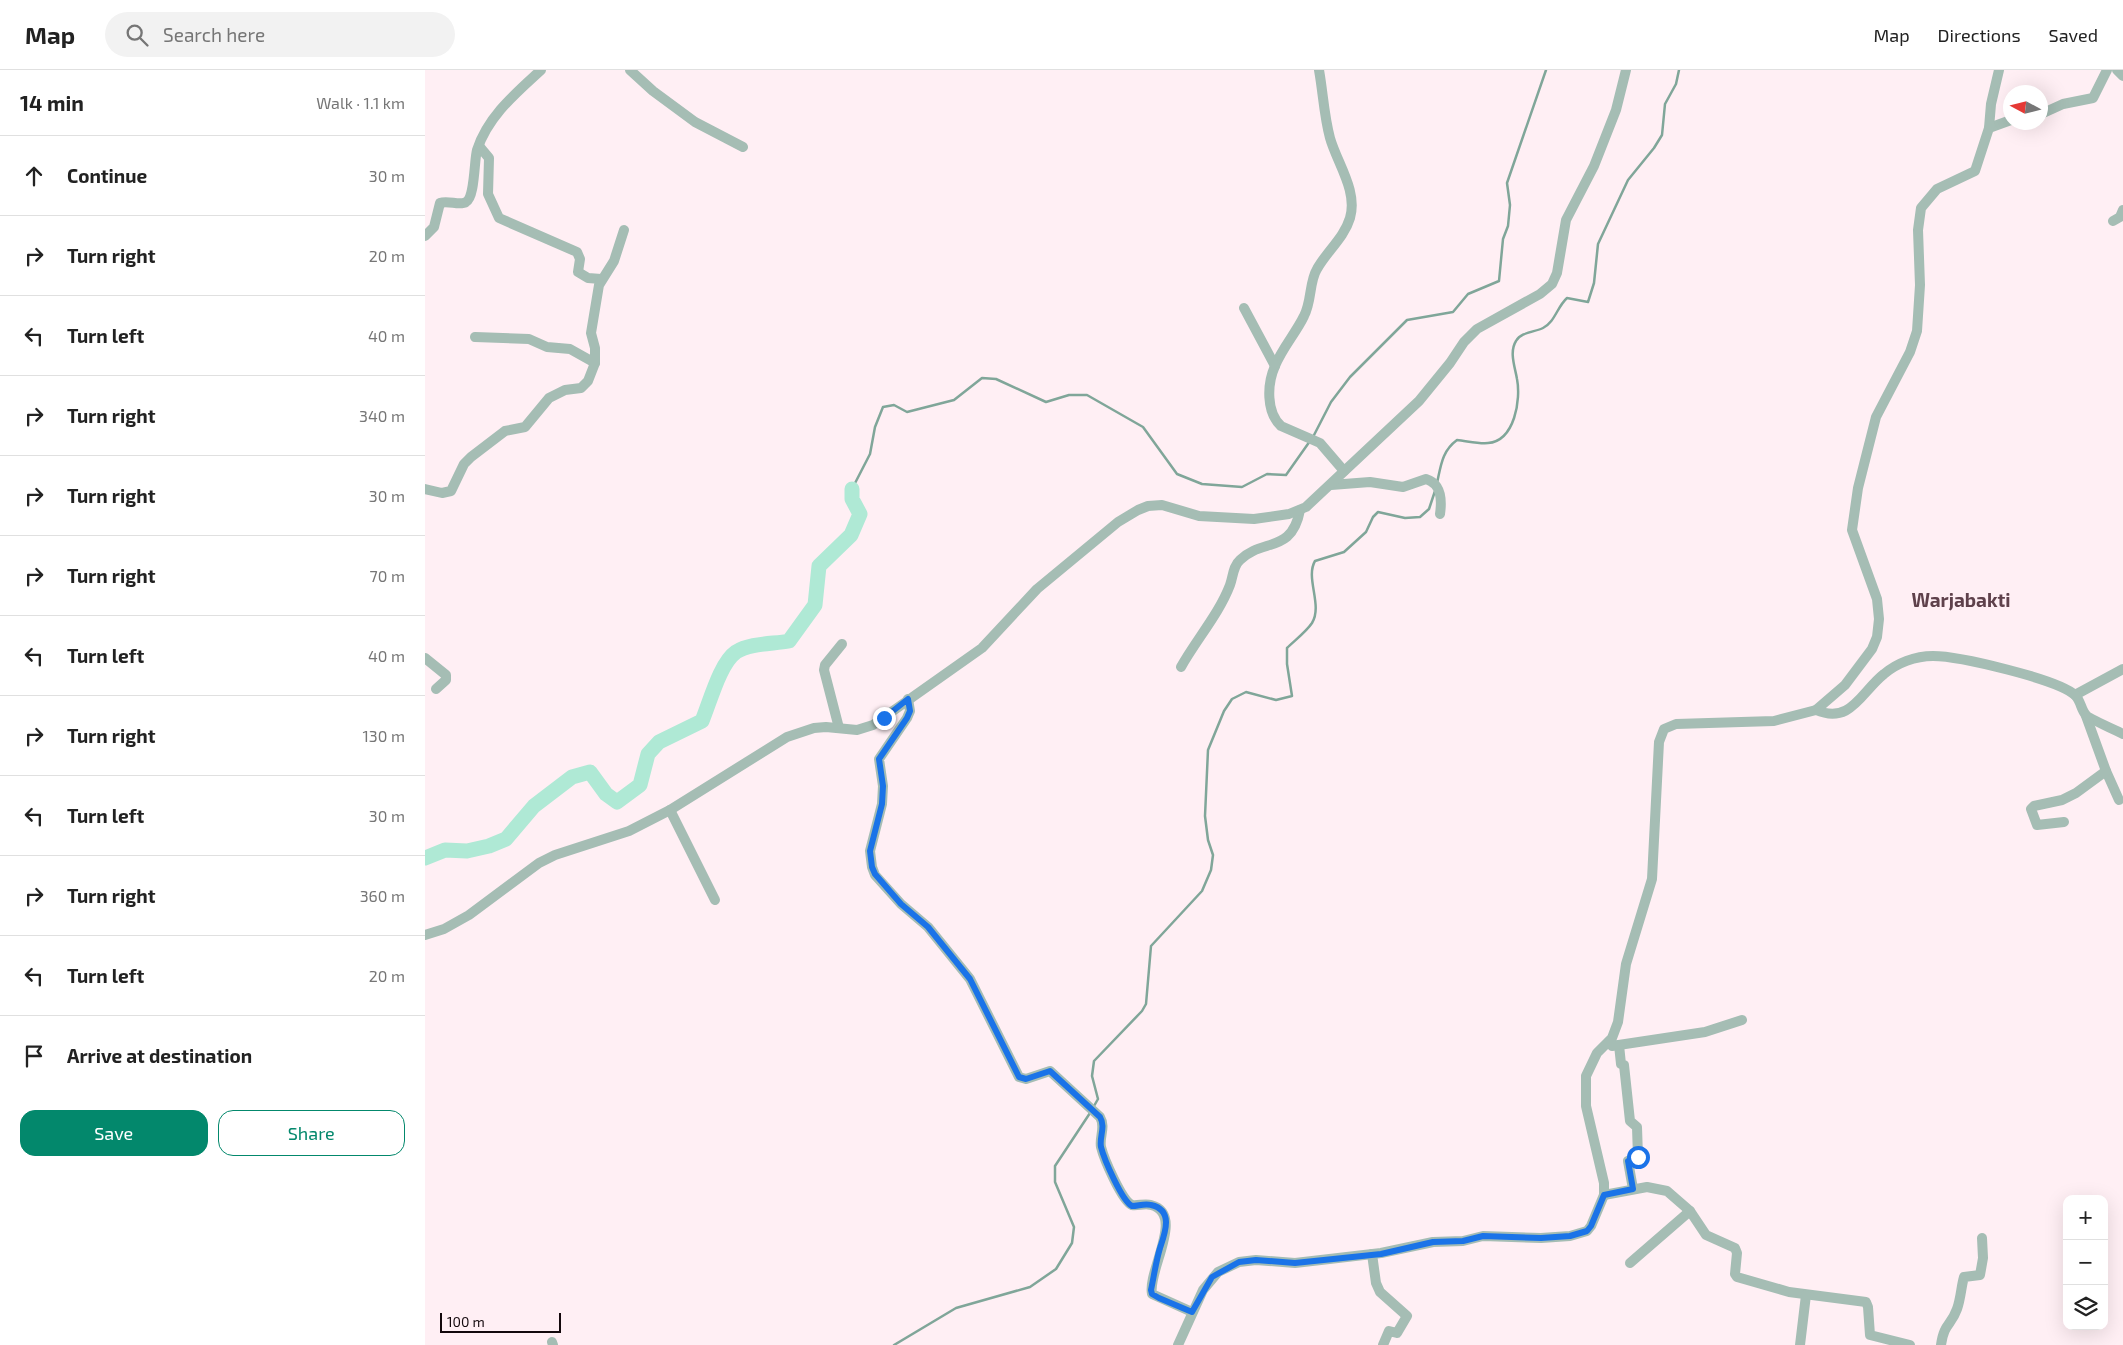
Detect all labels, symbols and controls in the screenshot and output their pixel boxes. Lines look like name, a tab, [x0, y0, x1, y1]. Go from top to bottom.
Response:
search box	[105, 12, 455, 57]
text: Map	[25, 20, 75, 49]
icon: search	[123, 21, 151, 49]
text: Search here	[163, 23, 265, 46]
text: Map	[1873, 24, 1910, 46]
text: Directions	[1938, 24, 2021, 46]
text: Saved	[2049, 24, 2098, 46]
north arrow	[2003, 85, 2048, 130]
text: 14 min	[20, 90, 84, 115]
text: Walk · 1.1 km	[316, 93, 405, 112]
icon: ahead	[20, 162, 48, 190]
text: Continue	[67, 164, 147, 187]
text: 30 m	[369, 166, 405, 185]
icon: right	[20, 242, 48, 270]
text: Turn right	[67, 244, 155, 267]
text: 20 m	[369, 246, 405, 265]
icon: left	[20, 322, 48, 350]
text: Turn left	[67, 324, 144, 347]
text: 40 m	[368, 326, 405, 345]
icon: right	[20, 402, 48, 430]
text: Turn right	[67, 404, 155, 427]
text: 340 m	[359, 406, 405, 425]
icon: right	[20, 482, 48, 510]
text: Turn right	[67, 484, 155, 507]
text: 30 m	[369, 486, 405, 505]
icon: right	[20, 562, 48, 590]
text: Turn right	[67, 564, 155, 587]
text: 70 m	[370, 566, 405, 585]
district label: Warjabakti	[1911, 588, 2011, 611]
icon: left	[20, 642, 48, 670]
text: Turn left	[67, 644, 144, 667]
text: 40 m	[368, 646, 405, 665]
route end	[873, 707, 896, 730]
icon: right	[20, 722, 48, 750]
text: Turn right	[67, 724, 155, 747]
text: 130 m	[363, 726, 405, 745]
icon: left	[20, 802, 48, 830]
text: Turn left	[67, 804, 144, 827]
text: 30 m	[369, 806, 405, 825]
icon: right	[20, 882, 48, 910]
text: Turn right	[67, 884, 155, 907]
text: 360 m	[360, 886, 405, 905]
icon: left	[20, 962, 48, 990]
text: Turn left	[67, 964, 144, 987]
text: 20 m	[369, 966, 405, 985]
icon: arrive	[20, 1042, 48, 1070]
text: Arrive at destination	[67, 1044, 252, 1067]
button: Save	[20, 1110, 208, 1156]
button: Share	[218, 1110, 405, 1156]
route start	[1627, 1146, 1650, 1169]
map controls	[2063, 1195, 2108, 1330]
button: +	[2063, 1195, 2108, 1240]
button: −	[2063, 1240, 2108, 1285]
button: layers	[2063, 1285, 2108, 1330]
scale bar	[440, 1310, 561, 1333]
text: 100 m	[447, 1313, 485, 1330]

